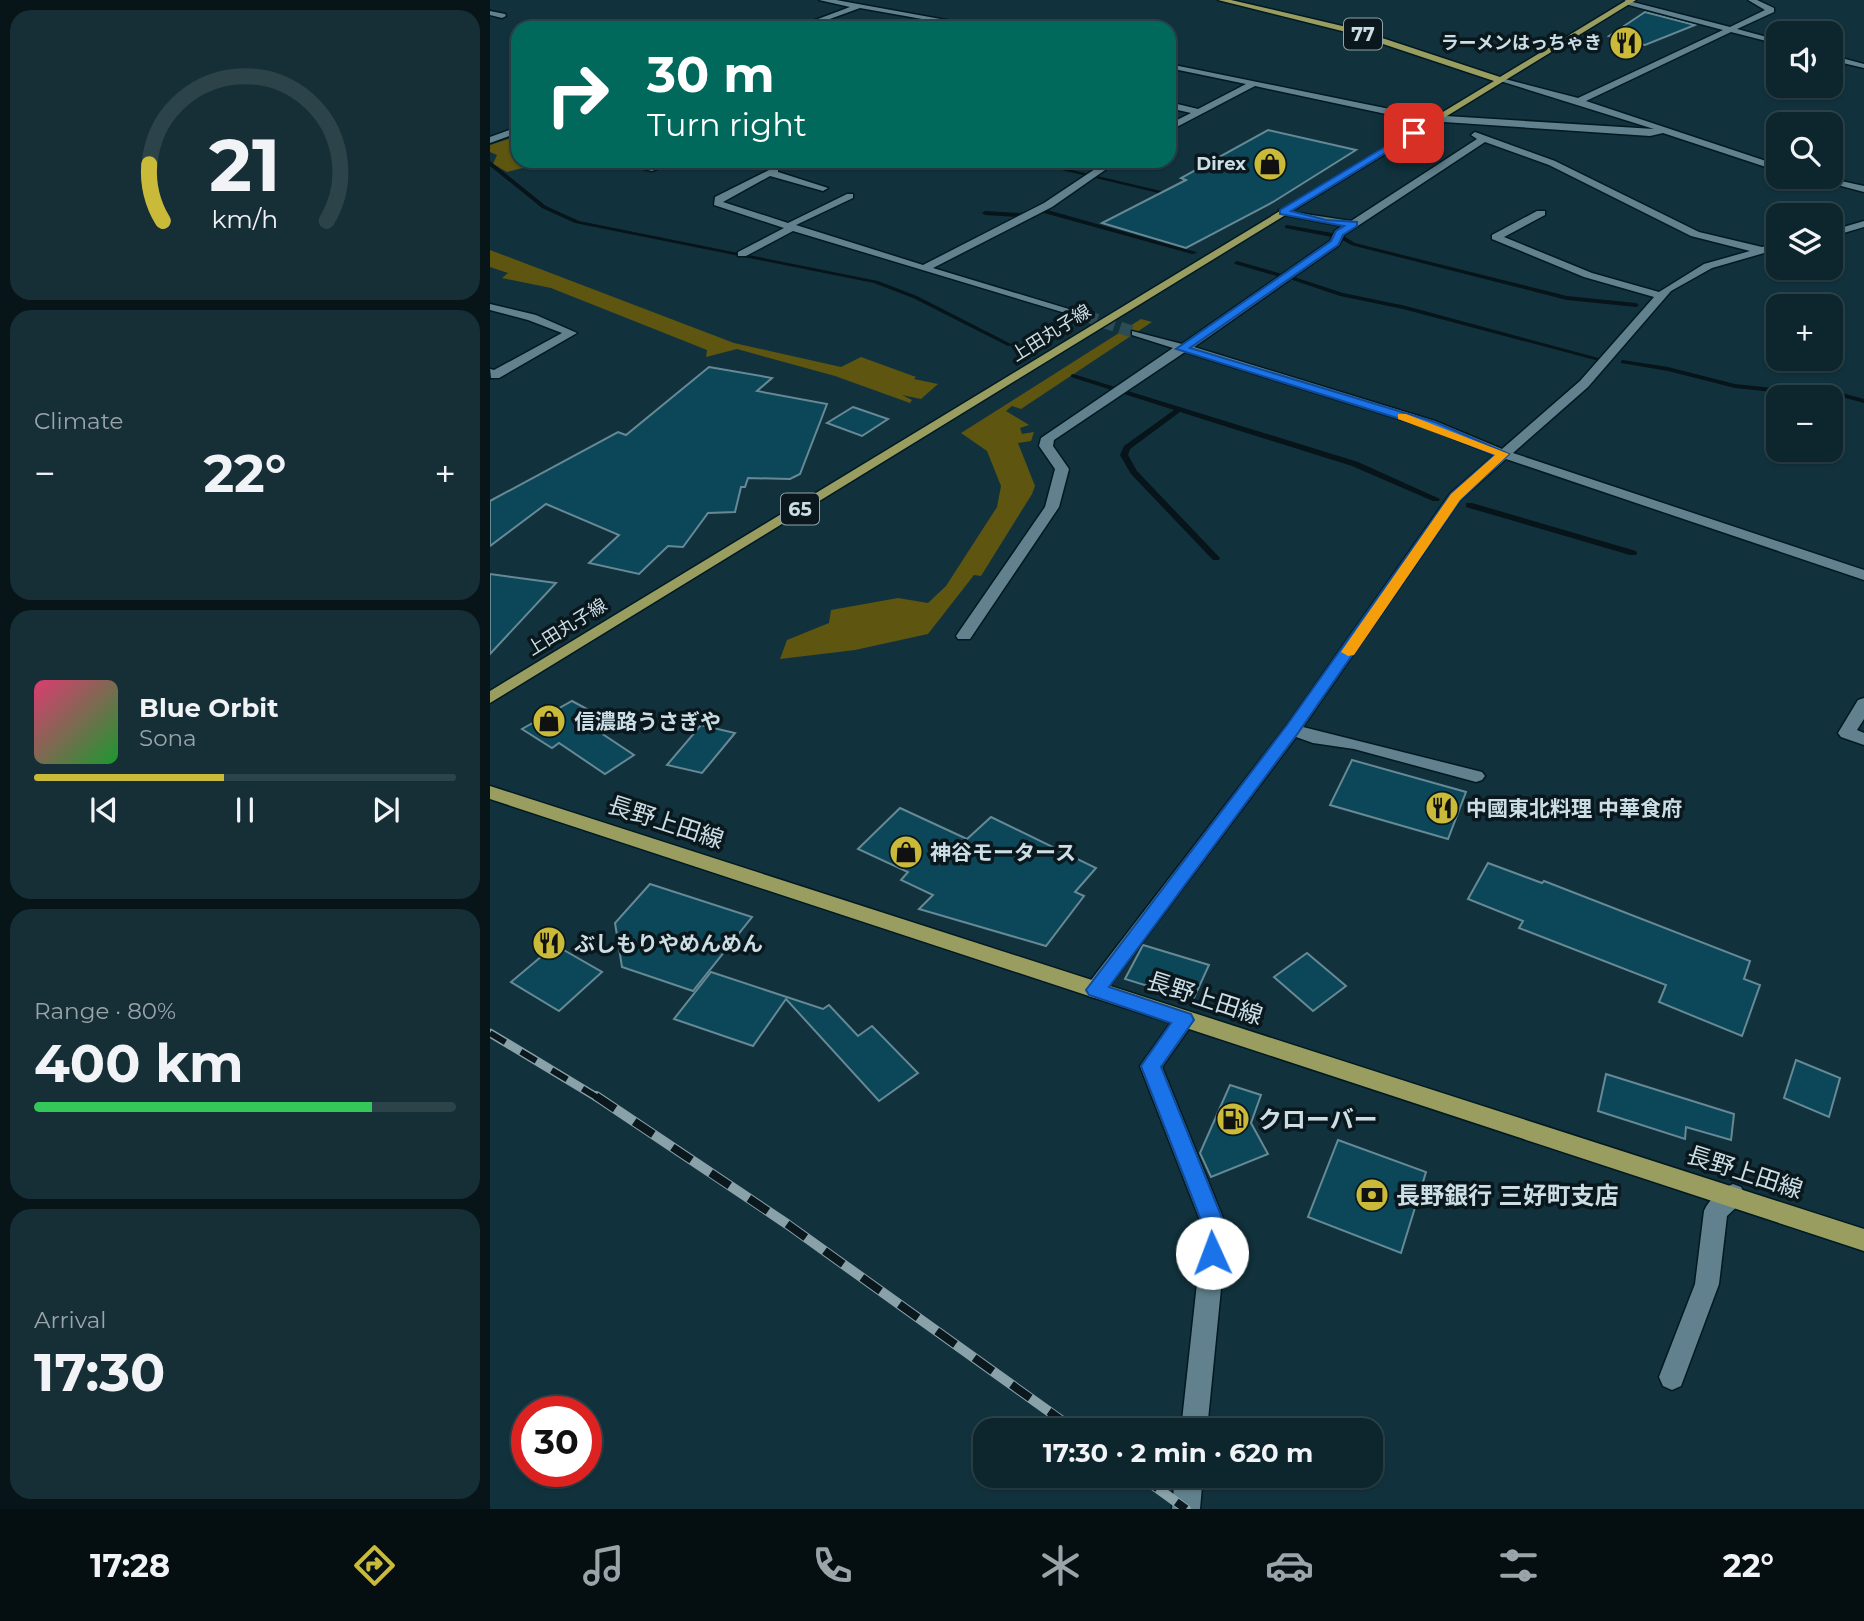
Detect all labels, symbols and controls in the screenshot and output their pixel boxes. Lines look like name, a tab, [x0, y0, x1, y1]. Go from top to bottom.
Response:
road number: 77	[1344, 18, 1382, 50]
map controls	[1766, 21, 1843, 462]
button: sound	[1766, 21, 1843, 98]
restaurant icon: ラーメンはっちゃき	[1607, 24, 1645, 62]
place label: ラーメンはっちゃき	[1441, 32, 1602, 54]
text: 30 m	[647, 45, 775, 104]
icon: right	[532, 49, 623, 140]
pin	[1384, 103, 1444, 163]
text: Turn right	[647, 105, 807, 144]
button: search	[1766, 112, 1843, 189]
icon: arrive	[1395, 114, 1433, 152]
text: 21	[209, 121, 281, 209]
shop icon: Direx	[1251, 145, 1289, 183]
place label: Direx	[1196, 153, 1246, 175]
button: layers	[1766, 203, 1843, 280]
text: km/h	[212, 204, 278, 234]
button: +	[1766, 294, 1843, 371]
street label: 上田丸子線	[1007, 300, 1095, 366]
button: −	[1766, 385, 1843, 462]
text: Climate	[34, 407, 123, 435]
text: 22°	[203, 442, 287, 505]
text: −	[34, 450, 56, 497]
text: +	[434, 450, 456, 497]
road number: 65	[781, 494, 819, 524]
street label: 上田丸子線	[523, 594, 611, 660]
text: Blue Orbit	[139, 692, 278, 724]
shop icon: 信濃路うさぎや	[530, 702, 568, 740]
place label: 信濃路うさぎや	[574, 709, 721, 734]
text: Sona	[139, 724, 197, 752]
restaurant icon: 中國東北料理 中華食府	[1423, 789, 1461, 827]
street label: 長野上田線	[604, 790, 728, 854]
icon: previous	[85, 791, 123, 829]
icon: pause	[226, 791, 264, 829]
icon: next	[367, 791, 405, 829]
place label: 中國東北料理 中華食府	[1466, 796, 1682, 821]
shop icon: 神谷モータース	[887, 833, 925, 871]
place label: 神谷モータース	[930, 840, 1076, 865]
restaurant icon: ぶしもりやめんめん	[530, 924, 568, 962]
place label: ぶしもりやめんめん	[574, 931, 763, 956]
street label: 長野上田線	[1143, 966, 1267, 1030]
text: Range · 80%	[34, 997, 176, 1025]
text: 400 km	[34, 1032, 244, 1095]
fuel station icon: クローバー	[1214, 1100, 1252, 1138]
place label: クローバー	[1258, 1105, 1378, 1134]
street label: 長野上田線	[1683, 1140, 1807, 1204]
bank icon: 長野銀行 三好町支店	[1353, 1176, 1391, 1214]
place label: 長野銀行 三好町支店	[1396, 1181, 1619, 1210]
position arrow	[1175, 1216, 1249, 1290]
text: Arrival	[34, 1306, 107, 1334]
text: 17:30	[34, 1341, 165, 1404]
speed limit sign: 30	[511, 1396, 602, 1487]
text: 17:30 · 2 min · 620 m	[1043, 1437, 1313, 1469]
icon: directions	[350, 1541, 399, 1590]
icon: music	[579, 1541, 628, 1590]
icon: phone	[808, 1541, 857, 1590]
icon: climate	[1036, 1541, 1085, 1590]
icon: car	[1265, 1541, 1314, 1590]
icon: filters	[1494, 1541, 1543, 1590]
text: 17:28	[90, 1546, 170, 1585]
text: 22°	[1723, 1546, 1774, 1585]

